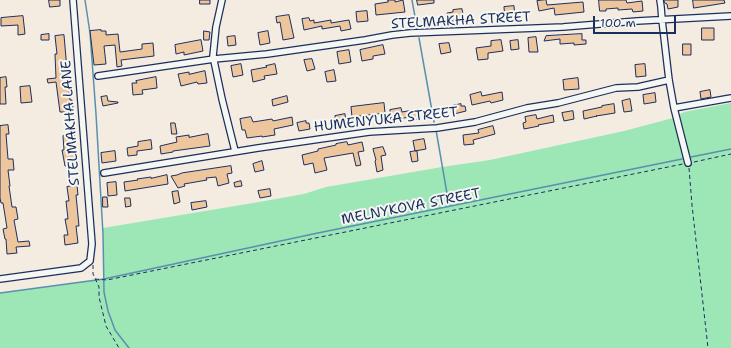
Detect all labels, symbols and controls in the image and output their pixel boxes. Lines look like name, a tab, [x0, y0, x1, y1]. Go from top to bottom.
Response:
scale bar	[595, 8, 678, 34]
street label: STELMAKHA STREET	[391, 9, 531, 33]
text: 100 m	[600, 15, 636, 31]
street label: STELMAKHA LANE	[58, 60, 84, 186]
street label: HUMENYUKA STREET	[313, 104, 459, 136]
street label: MELNYKOVA STREET	[340, 185, 482, 229]

